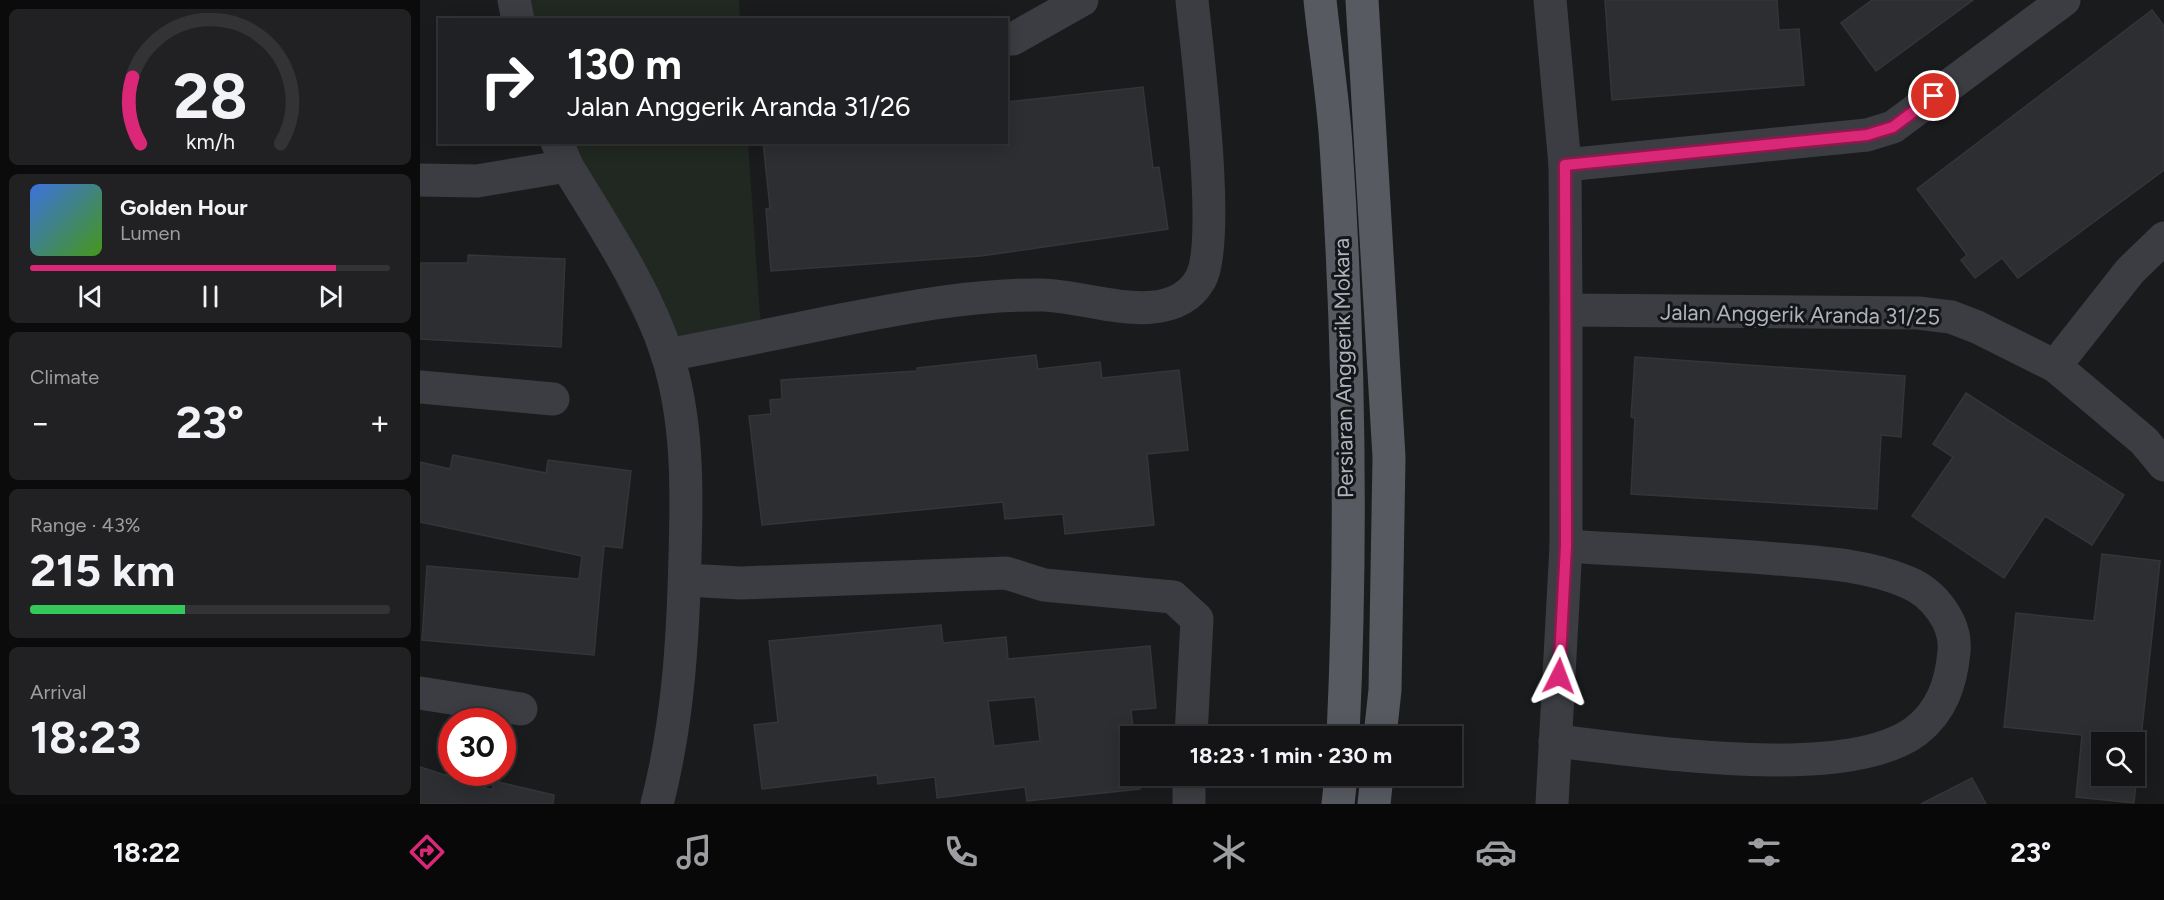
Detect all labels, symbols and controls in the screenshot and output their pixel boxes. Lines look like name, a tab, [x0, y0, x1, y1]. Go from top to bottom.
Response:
text: 130 m	[567, 39, 682, 90]
icon: right	[468, 42, 546, 120]
text: 28	[173, 59, 247, 134]
pin	[1908, 70, 1959, 121]
icon: arrive	[1917, 79, 1950, 112]
text: Jalan Anggerik Aranda 31/26	[567, 90, 910, 123]
text: km/h	[186, 129, 234, 154]
text: Golden Hour	[120, 194, 248, 221]
text: Lumen	[120, 221, 181, 245]
street label: Persiaran Anggerik Mokara	[1328, 238, 1359, 498]
icon: previous	[74, 280, 107, 313]
icon: pause	[194, 280, 227, 313]
icon: next	[314, 280, 347, 313]
street label: Jalan Anggerik Aranda 31/25	[1660, 299, 1940, 330]
text: Climate	[30, 365, 99, 389]
text: 23°	[176, 395, 244, 449]
text: −	[30, 403, 51, 442]
text: +	[369, 403, 390, 442]
text: Range · 43%	[30, 513, 141, 537]
text: 215 km	[30, 543, 175, 597]
position arrow	[1527, 644, 1591, 708]
text: Arrival	[30, 680, 86, 704]
speed limit sign: 30	[438, 708, 516, 786]
text: 18:23	[30, 710, 141, 764]
map controls	[2091, 732, 2145, 786]
button: search	[2091, 732, 2145, 786]
text: 18:23 · 1 min · 230 m	[1190, 742, 1392, 769]
icon: directions	[406, 831, 448, 873]
icon: music	[673, 831, 715, 873]
icon: phone	[940, 831, 982, 873]
icon: climate	[1208, 831, 1250, 873]
icon: car	[1475, 831, 1517, 873]
icon: filters	[1743, 831, 1785, 873]
text: 18:22	[113, 836, 180, 869]
text: 23°	[2010, 836, 2051, 869]

